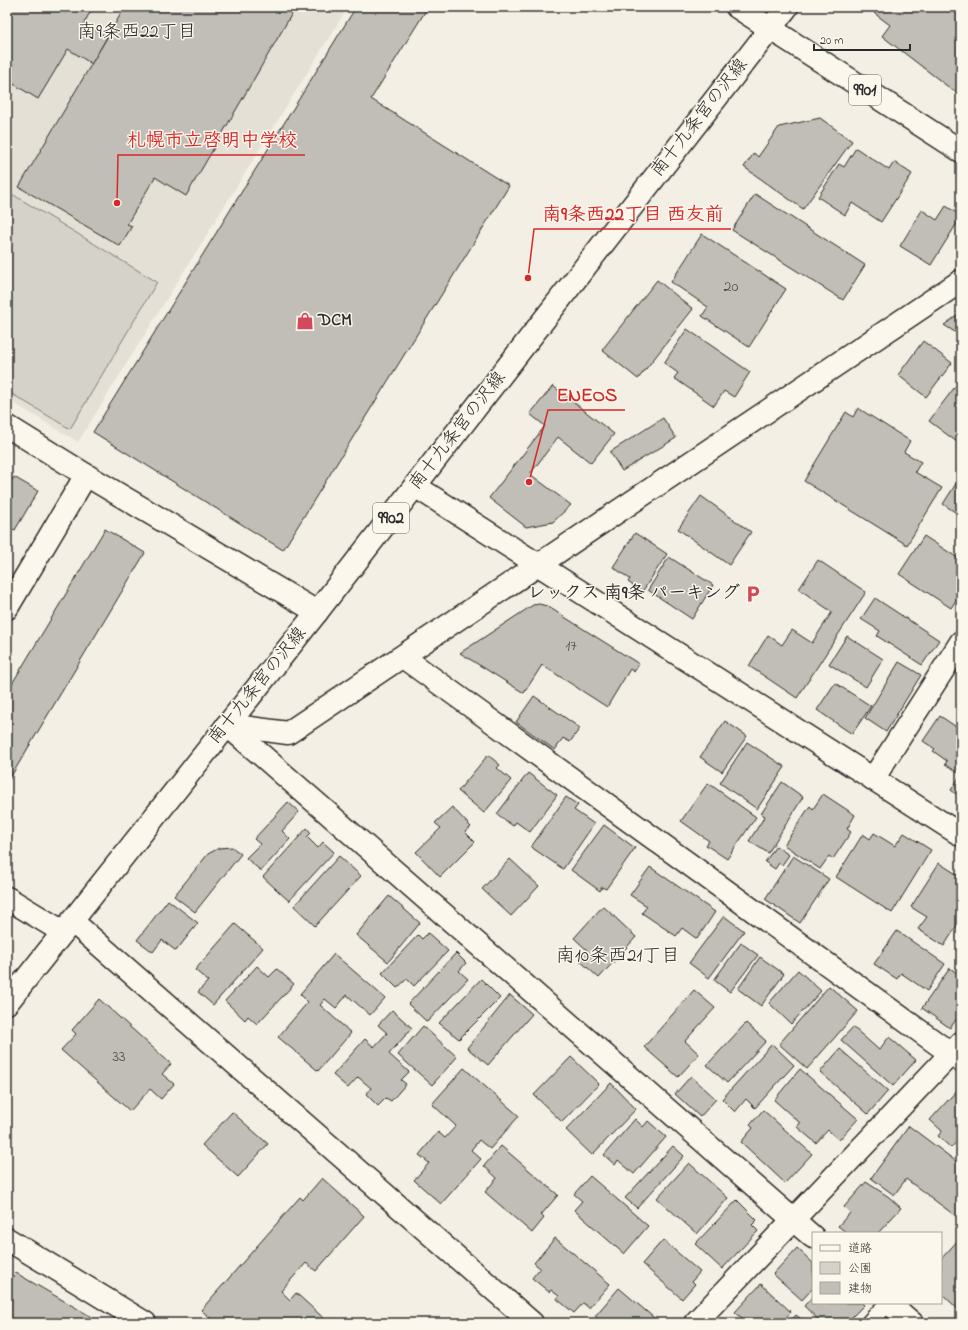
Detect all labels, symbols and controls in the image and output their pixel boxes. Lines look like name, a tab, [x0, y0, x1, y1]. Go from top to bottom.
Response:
district label: 南9条西22丁目	[77, 19, 197, 46]
scale bar	[814, 26, 910, 52]
text: 20 m	[820, 32, 843, 50]
street label: 南十九条宮の沢線	[645, 53, 755, 183]
road number: 9901	[849, 75, 881, 105]
callout: 札幌市立啓明中学校	[118, 124, 305, 155]
text: 札幌市立啓明中学校	[126, 128, 298, 155]
callout: 南9条西22丁目 西友前	[534, 198, 731, 229]
text: 南9条西22丁目 西友前	[542, 202, 724, 229]
house number: 20	[724, 275, 739, 299]
place label: DCM	[317, 308, 352, 334]
shop icon: DCM	[295, 311, 315, 331]
street label: 南十九条宮の沢線	[403, 366, 513, 496]
callout: ENEOS	[548, 379, 625, 410]
text: ENEOS	[557, 383, 617, 410]
road number: 9902	[373, 503, 409, 533]
place label: レックス 南9条 パーキング	[528, 581, 740, 607]
parking icon: レックス 南9条 パーキング	[743, 584, 763, 604]
street label: 南十九条宮の沢線	[203, 622, 313, 750]
house number: 17	[565, 634, 577, 658]
district label: 南10条西21丁目	[556, 943, 680, 970]
house number: 33	[112, 1045, 126, 1069]
legend	[812, 1232, 942, 1304]
text: 道路	[848, 1240, 872, 1258]
text: 公園	[848, 1260, 872, 1278]
text: 建物	[848, 1280, 872, 1298]

